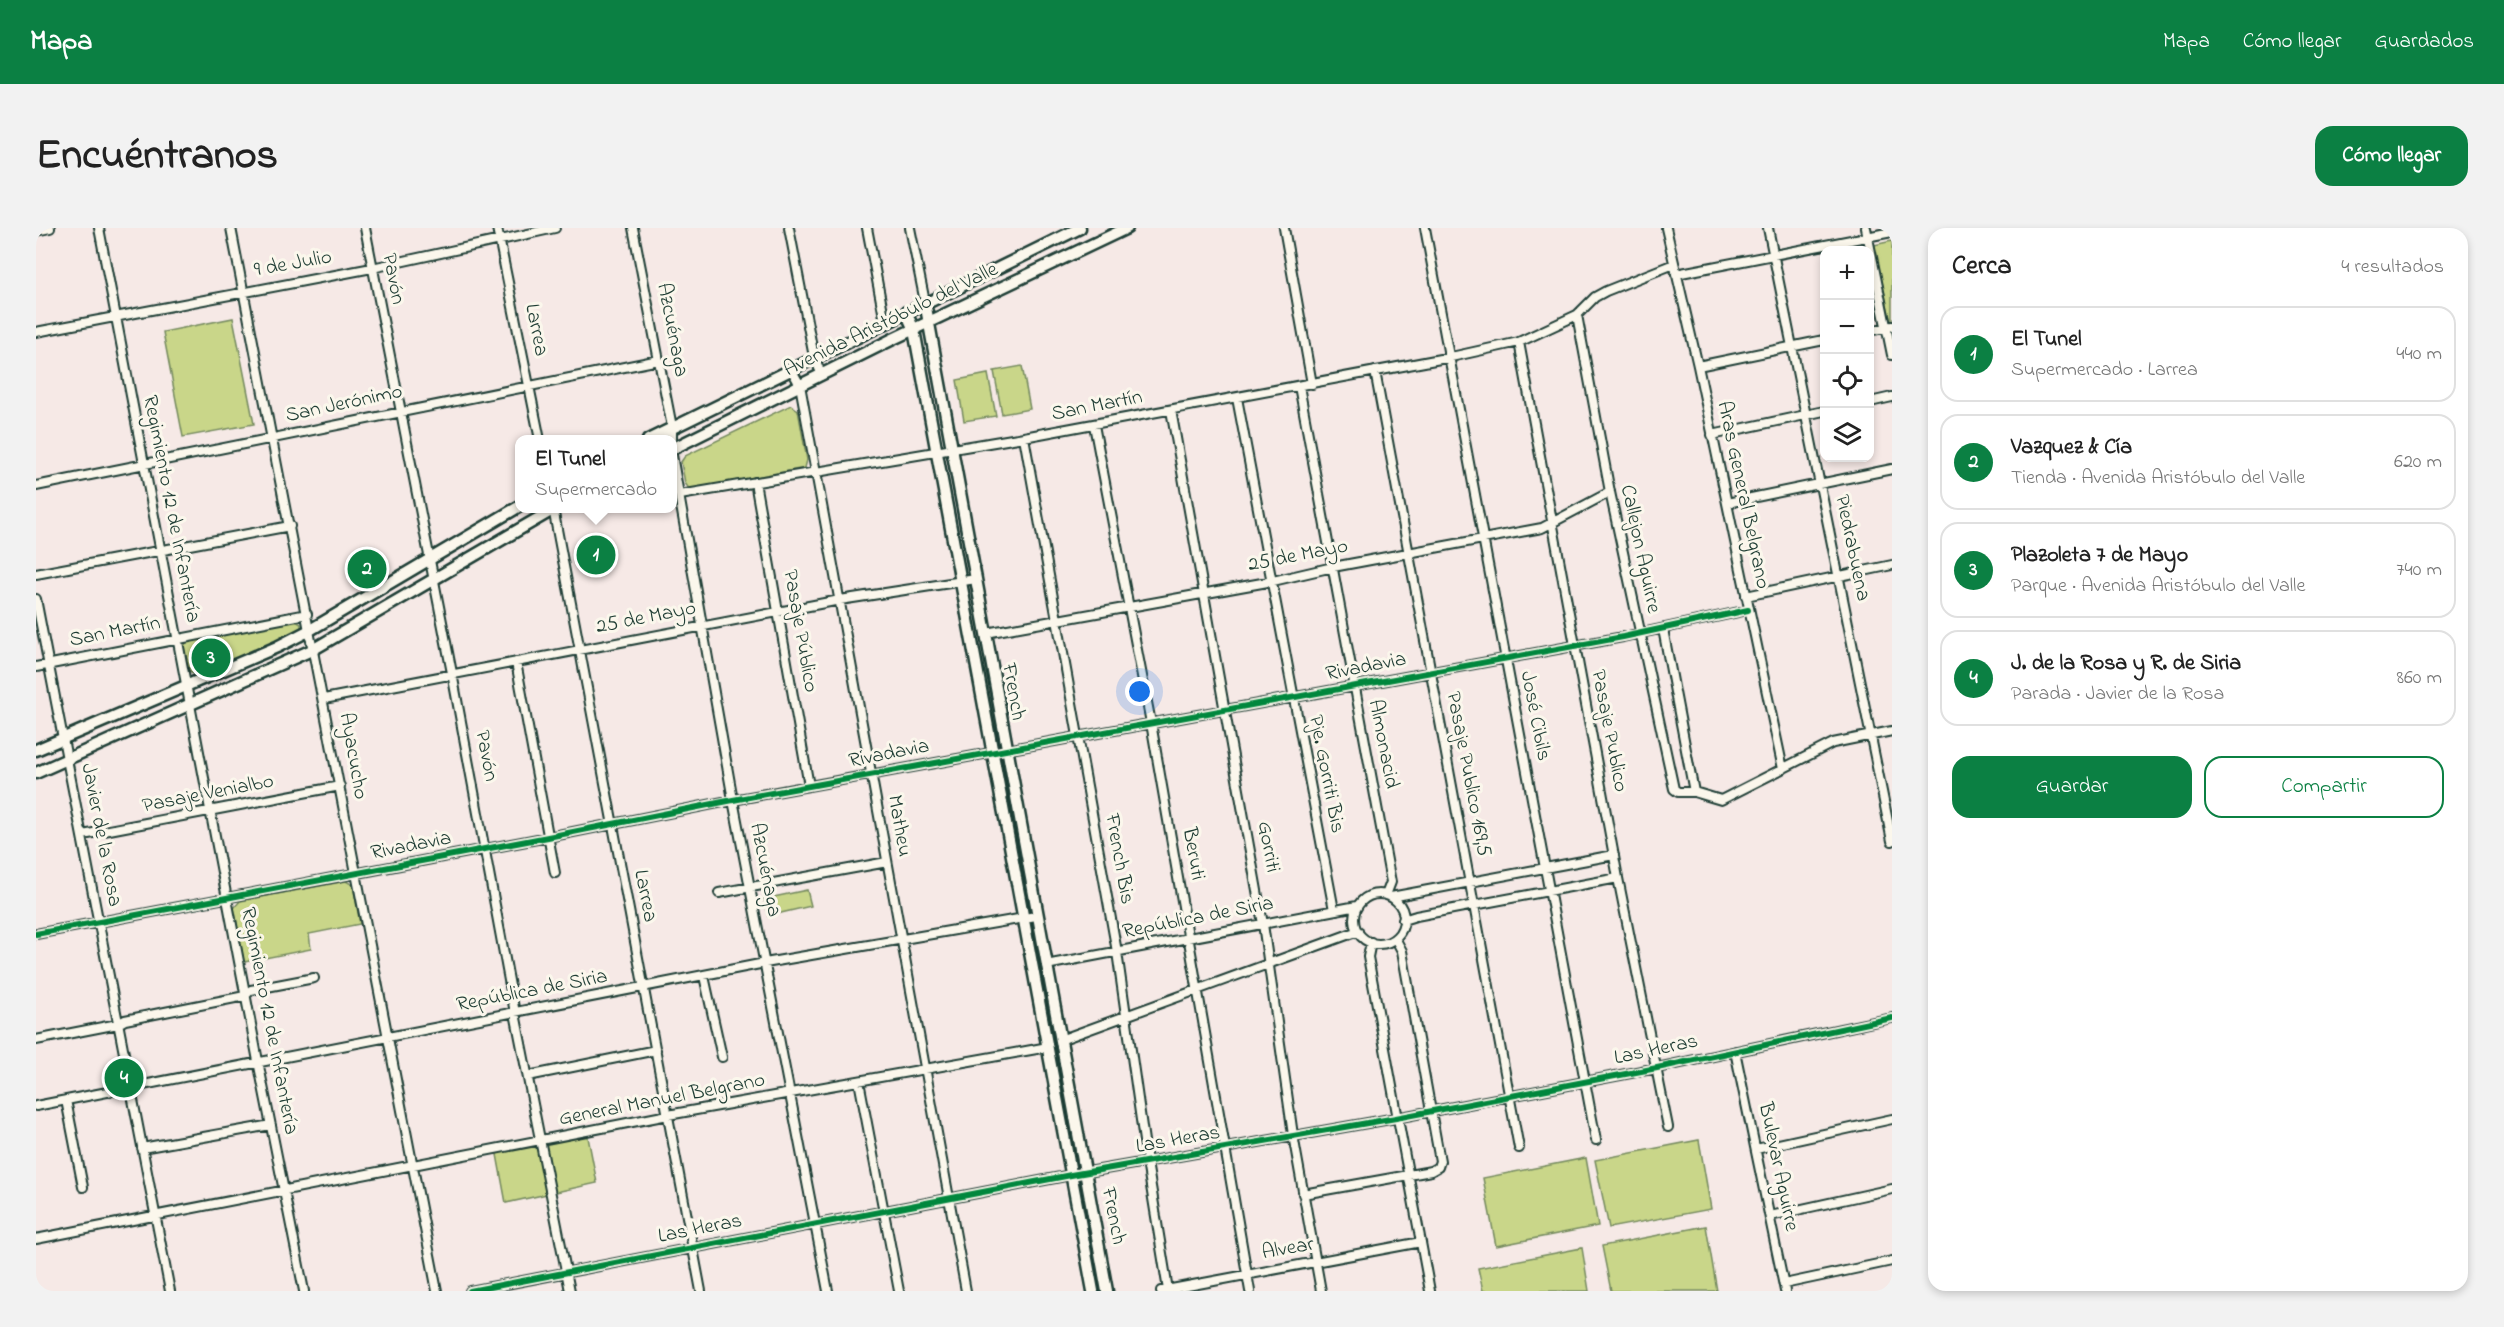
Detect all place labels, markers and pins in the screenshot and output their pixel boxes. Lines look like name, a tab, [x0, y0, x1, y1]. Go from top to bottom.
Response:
pin: 1	[576, 532, 616, 578]
pin: 2	[348, 546, 386, 592]
pin: 3	[192, 636, 231, 680]
pin: 4	[104, 1056, 143, 1100]

